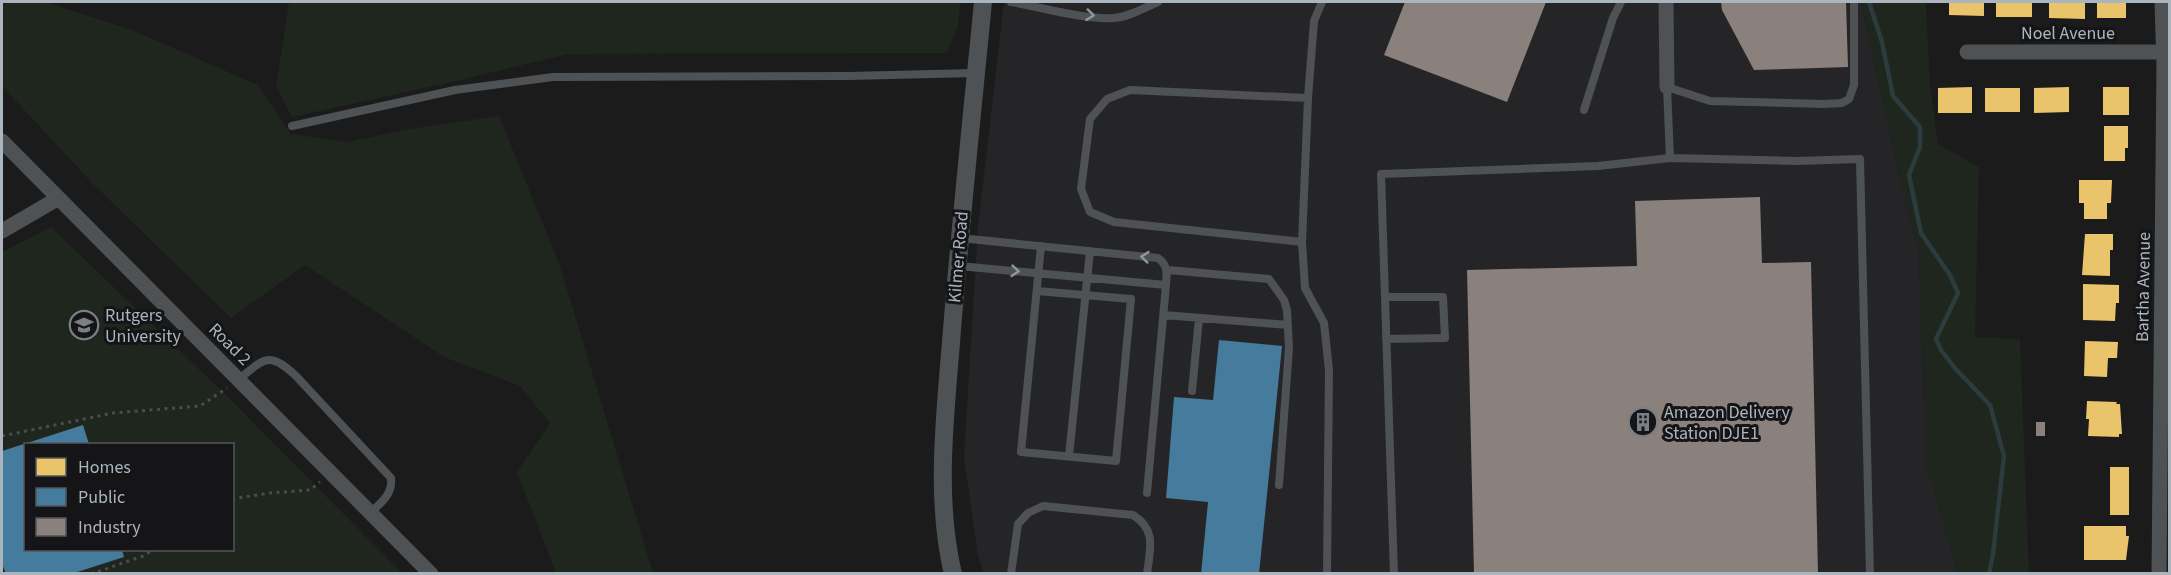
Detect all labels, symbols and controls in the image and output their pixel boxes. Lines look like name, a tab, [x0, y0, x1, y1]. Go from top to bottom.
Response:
one-way arrow	[1085, 9, 1094, 21]
street label: Noel Avenue	[2021, 21, 2115, 46]
street label: Kilmer Road	[942, 210, 975, 304]
street label: Bartha Avenue	[2130, 232, 2157, 342]
one-way arrow	[1140, 251, 1149, 264]
one-way arrow	[1011, 264, 1020, 277]
place label: Rutgers University	[105, 303, 181, 349]
school or university icon: Rutgers University	[68, 309, 100, 341]
street label: Road 2	[203, 317, 257, 371]
place label: Amazon Delivery Station DJE1	[1664, 400, 1790, 446]
building icon: Amazon Delivery Station DJE1	[1627, 406, 1659, 438]
legend	[24, 443, 234, 551]
text: Homes	[78, 455, 131, 480]
text: Public	[78, 485, 125, 510]
text: Industry	[78, 515, 141, 540]

